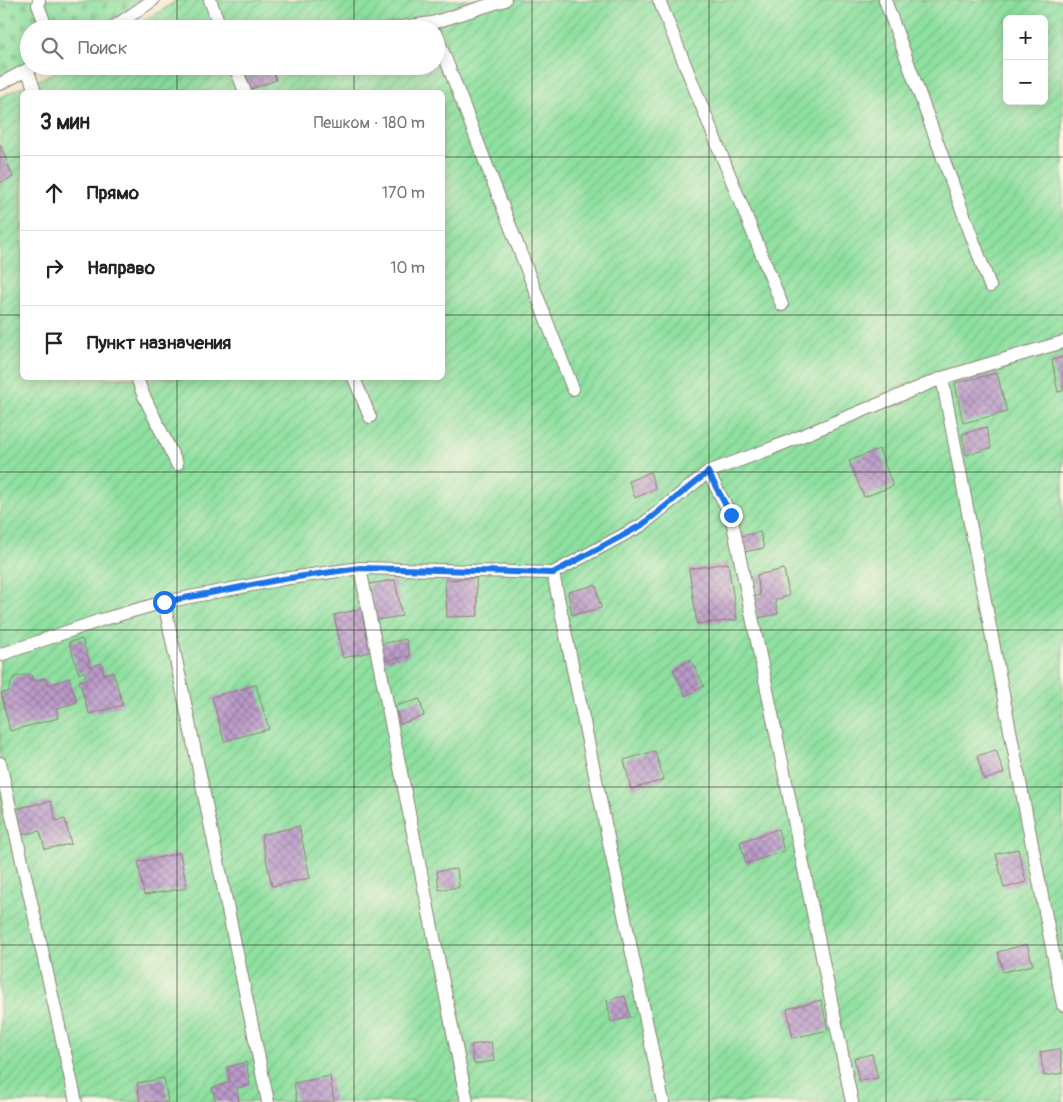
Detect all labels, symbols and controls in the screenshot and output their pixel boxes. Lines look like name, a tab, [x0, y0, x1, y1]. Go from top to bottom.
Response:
map controls	[1003, 15, 1048, 105]
button: +	[1003, 15, 1048, 60]
search box	[20, 20, 445, 75]
icon: search	[38, 34, 66, 62]
text: Поиск	[78, 36, 128, 60]
button: −	[1003, 60, 1048, 105]
text: 3 мин	[40, 109, 90, 136]
text: Пешком · 180 m	[314, 113, 425, 133]
icon: ahead	[40, 179, 68, 207]
text: Прямо	[87, 181, 139, 205]
text: 170 m	[382, 183, 425, 203]
icon: right	[40, 254, 68, 282]
text: Направо	[87, 256, 155, 280]
text: 10 m	[390, 258, 425, 278]
icon: arrive	[40, 329, 68, 357]
text: Пункт назначения	[87, 331, 231, 355]
route end	[720, 504, 743, 527]
route start	[153, 591, 176, 614]

